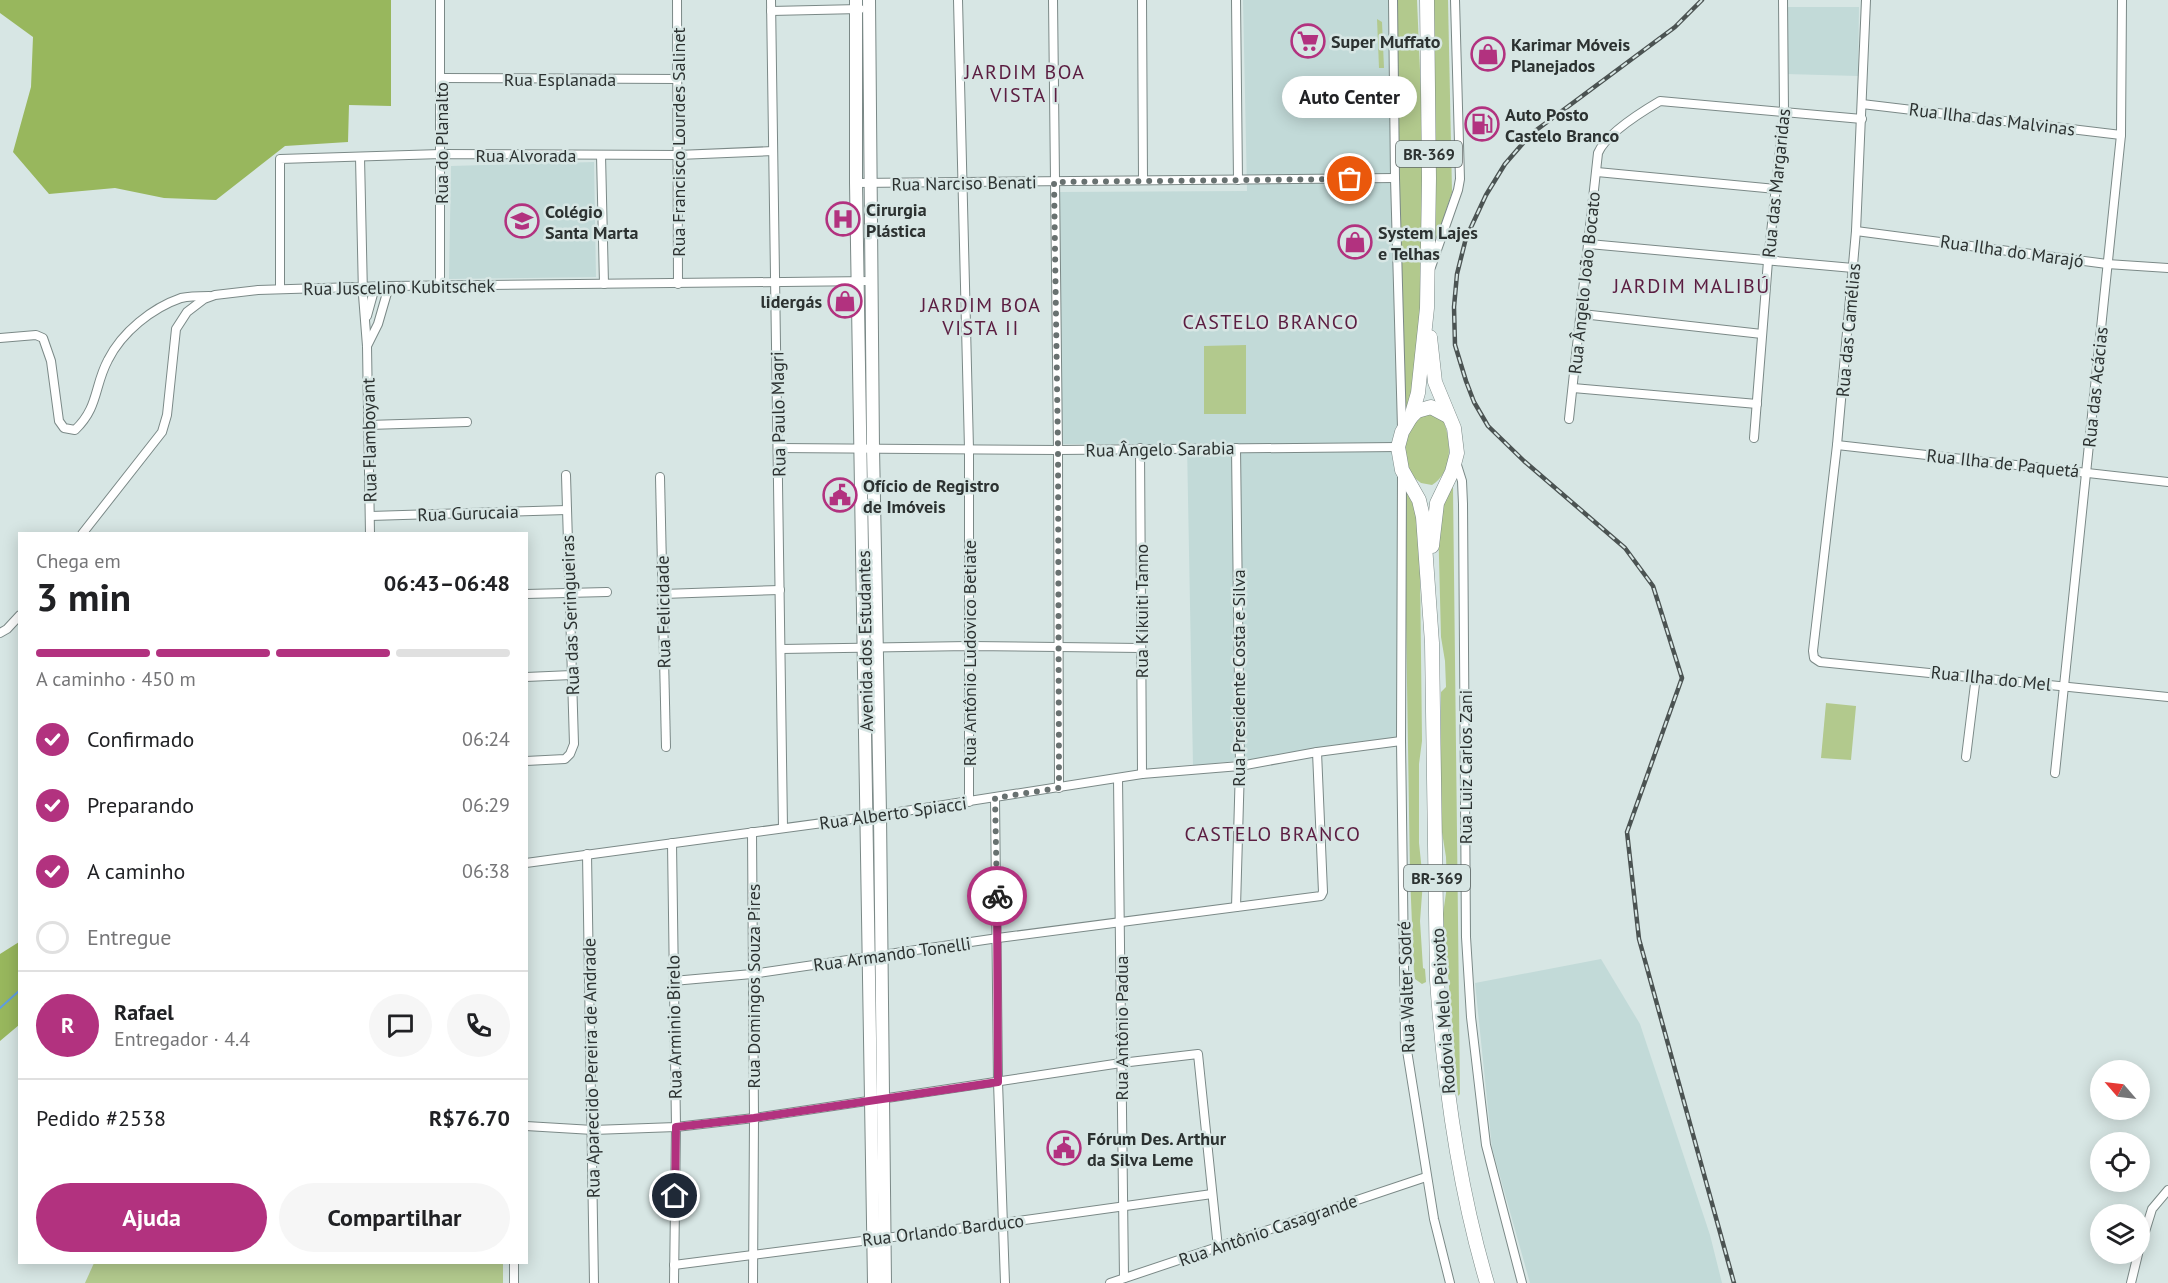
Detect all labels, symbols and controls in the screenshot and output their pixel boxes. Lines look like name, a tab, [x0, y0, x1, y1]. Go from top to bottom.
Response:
supermarket icon: Super Muffato	[1290, 23, 1326, 59]
street label: Rua Francisco Lourdes Salinet	[667, 27, 690, 257]
place label: Super Muffato	[1331, 30, 1441, 53]
place label: Karimar Móveis Planejados	[1511, 33, 1630, 77]
shop icon: Karimar Móveis Planejados	[1470, 36, 1506, 72]
district label: JARDIM BOA VISTA I	[963, 59, 1086, 108]
street label: Rua Esplanada	[504, 68, 616, 91]
callout: Auto Center	[1282, 77, 1418, 119]
street label: Rua do Planalto	[430, 82, 453, 204]
text: Auto Center	[1299, 84, 1400, 110]
street label: Rua Ilha das Malvinas	[1908, 97, 2076, 141]
place label: Auto Posto Castelo Branco	[1505, 103, 1619, 147]
fuel station icon: Auto Posto Castelo Branco	[1464, 106, 1500, 142]
street label: Rua das Margaridas	[1757, 107, 1795, 259]
road number: BR-369	[1396, 141, 1462, 167]
street label: Rua Alvorada	[476, 144, 576, 167]
pin	[1324, 153, 1375, 204]
icon: bag	[1333, 162, 1366, 195]
street label: Rua Narciso Benati	[891, 170, 1037, 196]
street label: Rua Ângelo João Bocato	[1563, 191, 1605, 375]
place label: Cirurgia Plástica	[866, 198, 927, 242]
place label: Colégio Santa Marta	[545, 200, 639, 244]
hospital icon: Cirurgia Plástica	[825, 201, 861, 237]
school or university icon: Colégio Santa Marta	[504, 203, 540, 239]
place label: System Lajes e Telhas	[1378, 221, 1478, 265]
shop icon: System Lajes e Telhas	[1337, 224, 1373, 260]
street label: Rua Ilha do Marajó	[1939, 230, 2085, 272]
street label: Rua das Camélias	[1831, 262, 1865, 398]
district label: JARDIM MALIBÚ	[1612, 273, 1771, 299]
street label: Rua Juscelino Kubitschek	[303, 274, 495, 300]
shop icon: lidergás	[827, 283, 863, 319]
place label: lidergás	[761, 290, 822, 313]
district label: JARDIM BOA VISTA II	[919, 292, 1042, 341]
district label: CASTELO BRANCO	[1183, 309, 1359, 335]
street label: Rua das Acácias	[2077, 326, 2113, 448]
street label: Rua Paulo Magri	[765, 351, 791, 477]
street label: Rua Flamboyant	[356, 378, 382, 502]
street label: Rua Ângelo Sarabia	[1085, 436, 1235, 462]
street label: Rua Ilha de Paquetá	[1925, 444, 2081, 482]
place label: Ofício de Registro de Imóveis	[863, 474, 1000, 518]
public building icon: Ofício de Registro de Imóveis	[822, 477, 858, 513]
street label: Rua Gurucaia	[417, 500, 519, 526]
street label: Rua das Seringueiras	[556, 534, 584, 696]
street label: Rua Antônio Ludovico Betiate	[958, 540, 981, 766]
street label: Rua Kikuiti Tanno	[1130, 544, 1153, 678]
text: Chega em	[36, 548, 121, 574]
street label: Avenida dos Estudantes	[852, 550, 878, 732]
street label: Rua Felicidade	[651, 555, 675, 669]
text: 06:43–06:48	[384, 569, 510, 597]
street label: Rua Presidente Costa e Silva	[1227, 569, 1250, 787]
text: 3 min	[36, 571, 131, 622]
street label: Rua Ilha do Mel	[1930, 660, 2053, 696]
text: A caminho · 450 m	[36, 666, 196, 692]
street label: Rua Luiz Carlos Zani	[1454, 690, 1477, 844]
icon: check	[36, 723, 69, 756]
text: Confirmado	[87, 725, 194, 753]
text: 06:24	[462, 726, 510, 752]
icon: check	[36, 789, 69, 822]
text: Preparando	[87, 791, 194, 819]
street label: Rua Alberto Spiacci	[818, 791, 968, 835]
text: 06:29	[462, 792, 510, 818]
district label: CASTELO BRANCO	[1185, 821, 1361, 847]
icon: check	[36, 855, 69, 888]
text: A caminho	[87, 857, 185, 885]
text: 06:38	[462, 858, 510, 884]
road number: BR-369	[1404, 865, 1470, 891]
courier	[967, 866, 1027, 926]
icon: bike	[981, 880, 1014, 913]
street label: Rua Domingos Souza Pires	[742, 884, 765, 1088]
street label: Rua Walter Sodré	[1392, 921, 1420, 1053]
text: Entregue	[87, 923, 172, 951]
street label: Rodovia Melo Peixoto	[1426, 927, 1460, 1095]
street label: Rua Armando Tonelli	[812, 932, 972, 976]
street label: Rua Aparecido Pereira de Andrade	[577, 938, 605, 1198]
street label: Rua Arminio Birelo	[661, 955, 687, 1099]
street label: Rua Antônio Padua	[1110, 955, 1133, 1101]
button: chat	[369, 994, 432, 1057]
button: phone	[447, 994, 510, 1057]
text: Rafael	[114, 998, 174, 1026]
text: R	[61, 1011, 74, 1039]
text: Entregador · 4.4	[114, 1026, 250, 1052]
north arrow	[2090, 1060, 2150, 1120]
map controls	[2090, 1060, 2150, 1264]
text: Pedido #2538	[36, 1104, 166, 1132]
text: R$76.70	[429, 1104, 510, 1132]
place label: Fórum Des. Arthur da Silva Leme	[1087, 1127, 1227, 1171]
public building icon: Fórum Des. Arthur da Silva Leme	[1046, 1130, 1082, 1166]
button: locate	[2090, 1132, 2150, 1192]
pin	[649, 1170, 700, 1221]
icon: home	[658, 1179, 691, 1212]
button: Ajuda	[36, 1183, 267, 1252]
button: Compartilhar	[279, 1183, 510, 1252]
street label: Rua Antônio Casagrande	[1176, 1189, 1360, 1271]
button: layers	[2090, 1204, 2150, 1264]
street label: Rua Orlando Barduco	[861, 1209, 1025, 1251]

